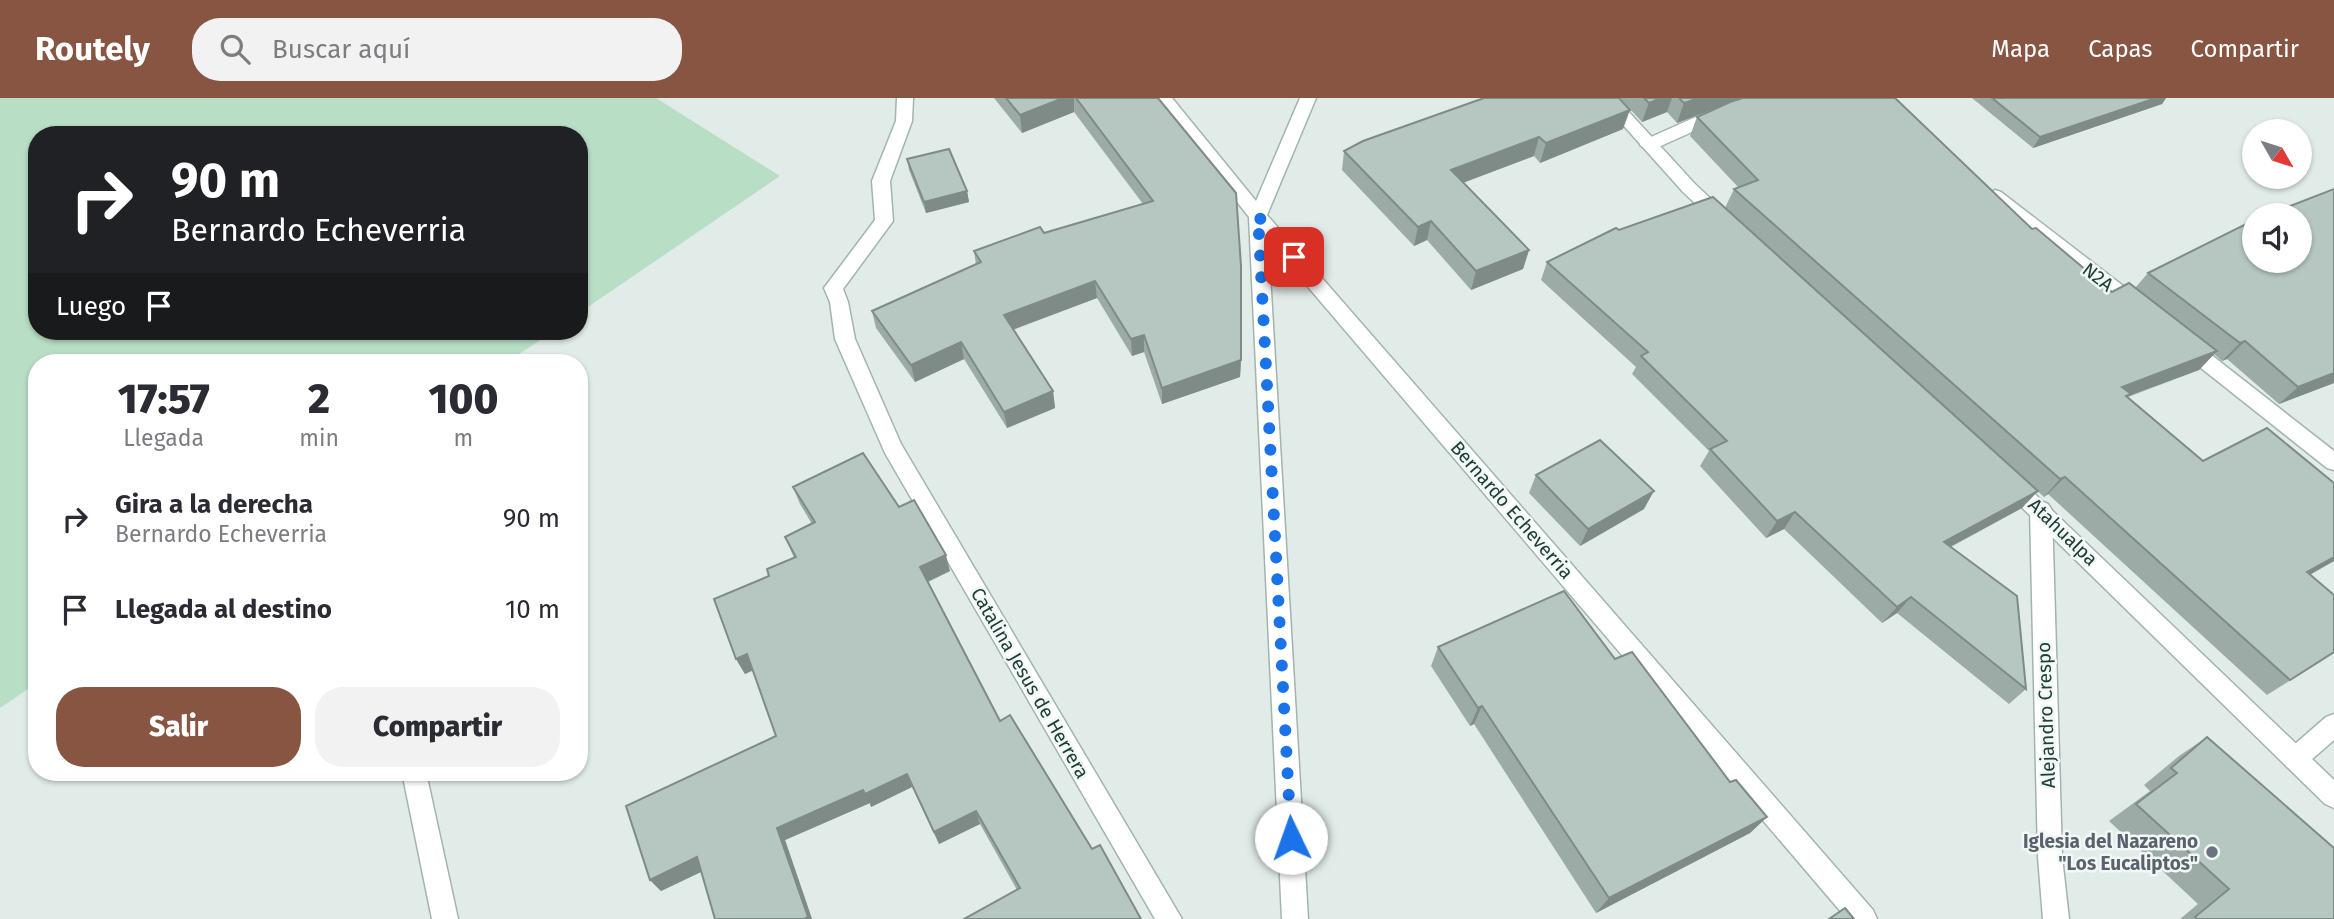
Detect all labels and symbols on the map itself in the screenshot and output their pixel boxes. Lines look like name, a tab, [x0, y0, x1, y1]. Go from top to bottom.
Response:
north arrow	[2242, 119, 2312, 189]
pin	[1264, 227, 1324, 287]
street label: N2A	[2078, 258, 2118, 296]
street label: Bernardo Echeverria	[1446, 436, 1578, 584]
street label: Atahualpa	[2024, 493, 2102, 571]
street label: Catalina Jesus de Herrera	[966, 583, 1094, 783]
street label: Alejandro Crespo	[2032, 641, 2060, 789]
position arrow	[1254, 801, 1328, 875]
place label: Iglesia del Nazareno "Los Eucaliptos"	[2023, 830, 2198, 875]
marker: Iglesia del Nazareno "Los Eucaliptos"	[2204, 844, 2220, 860]

